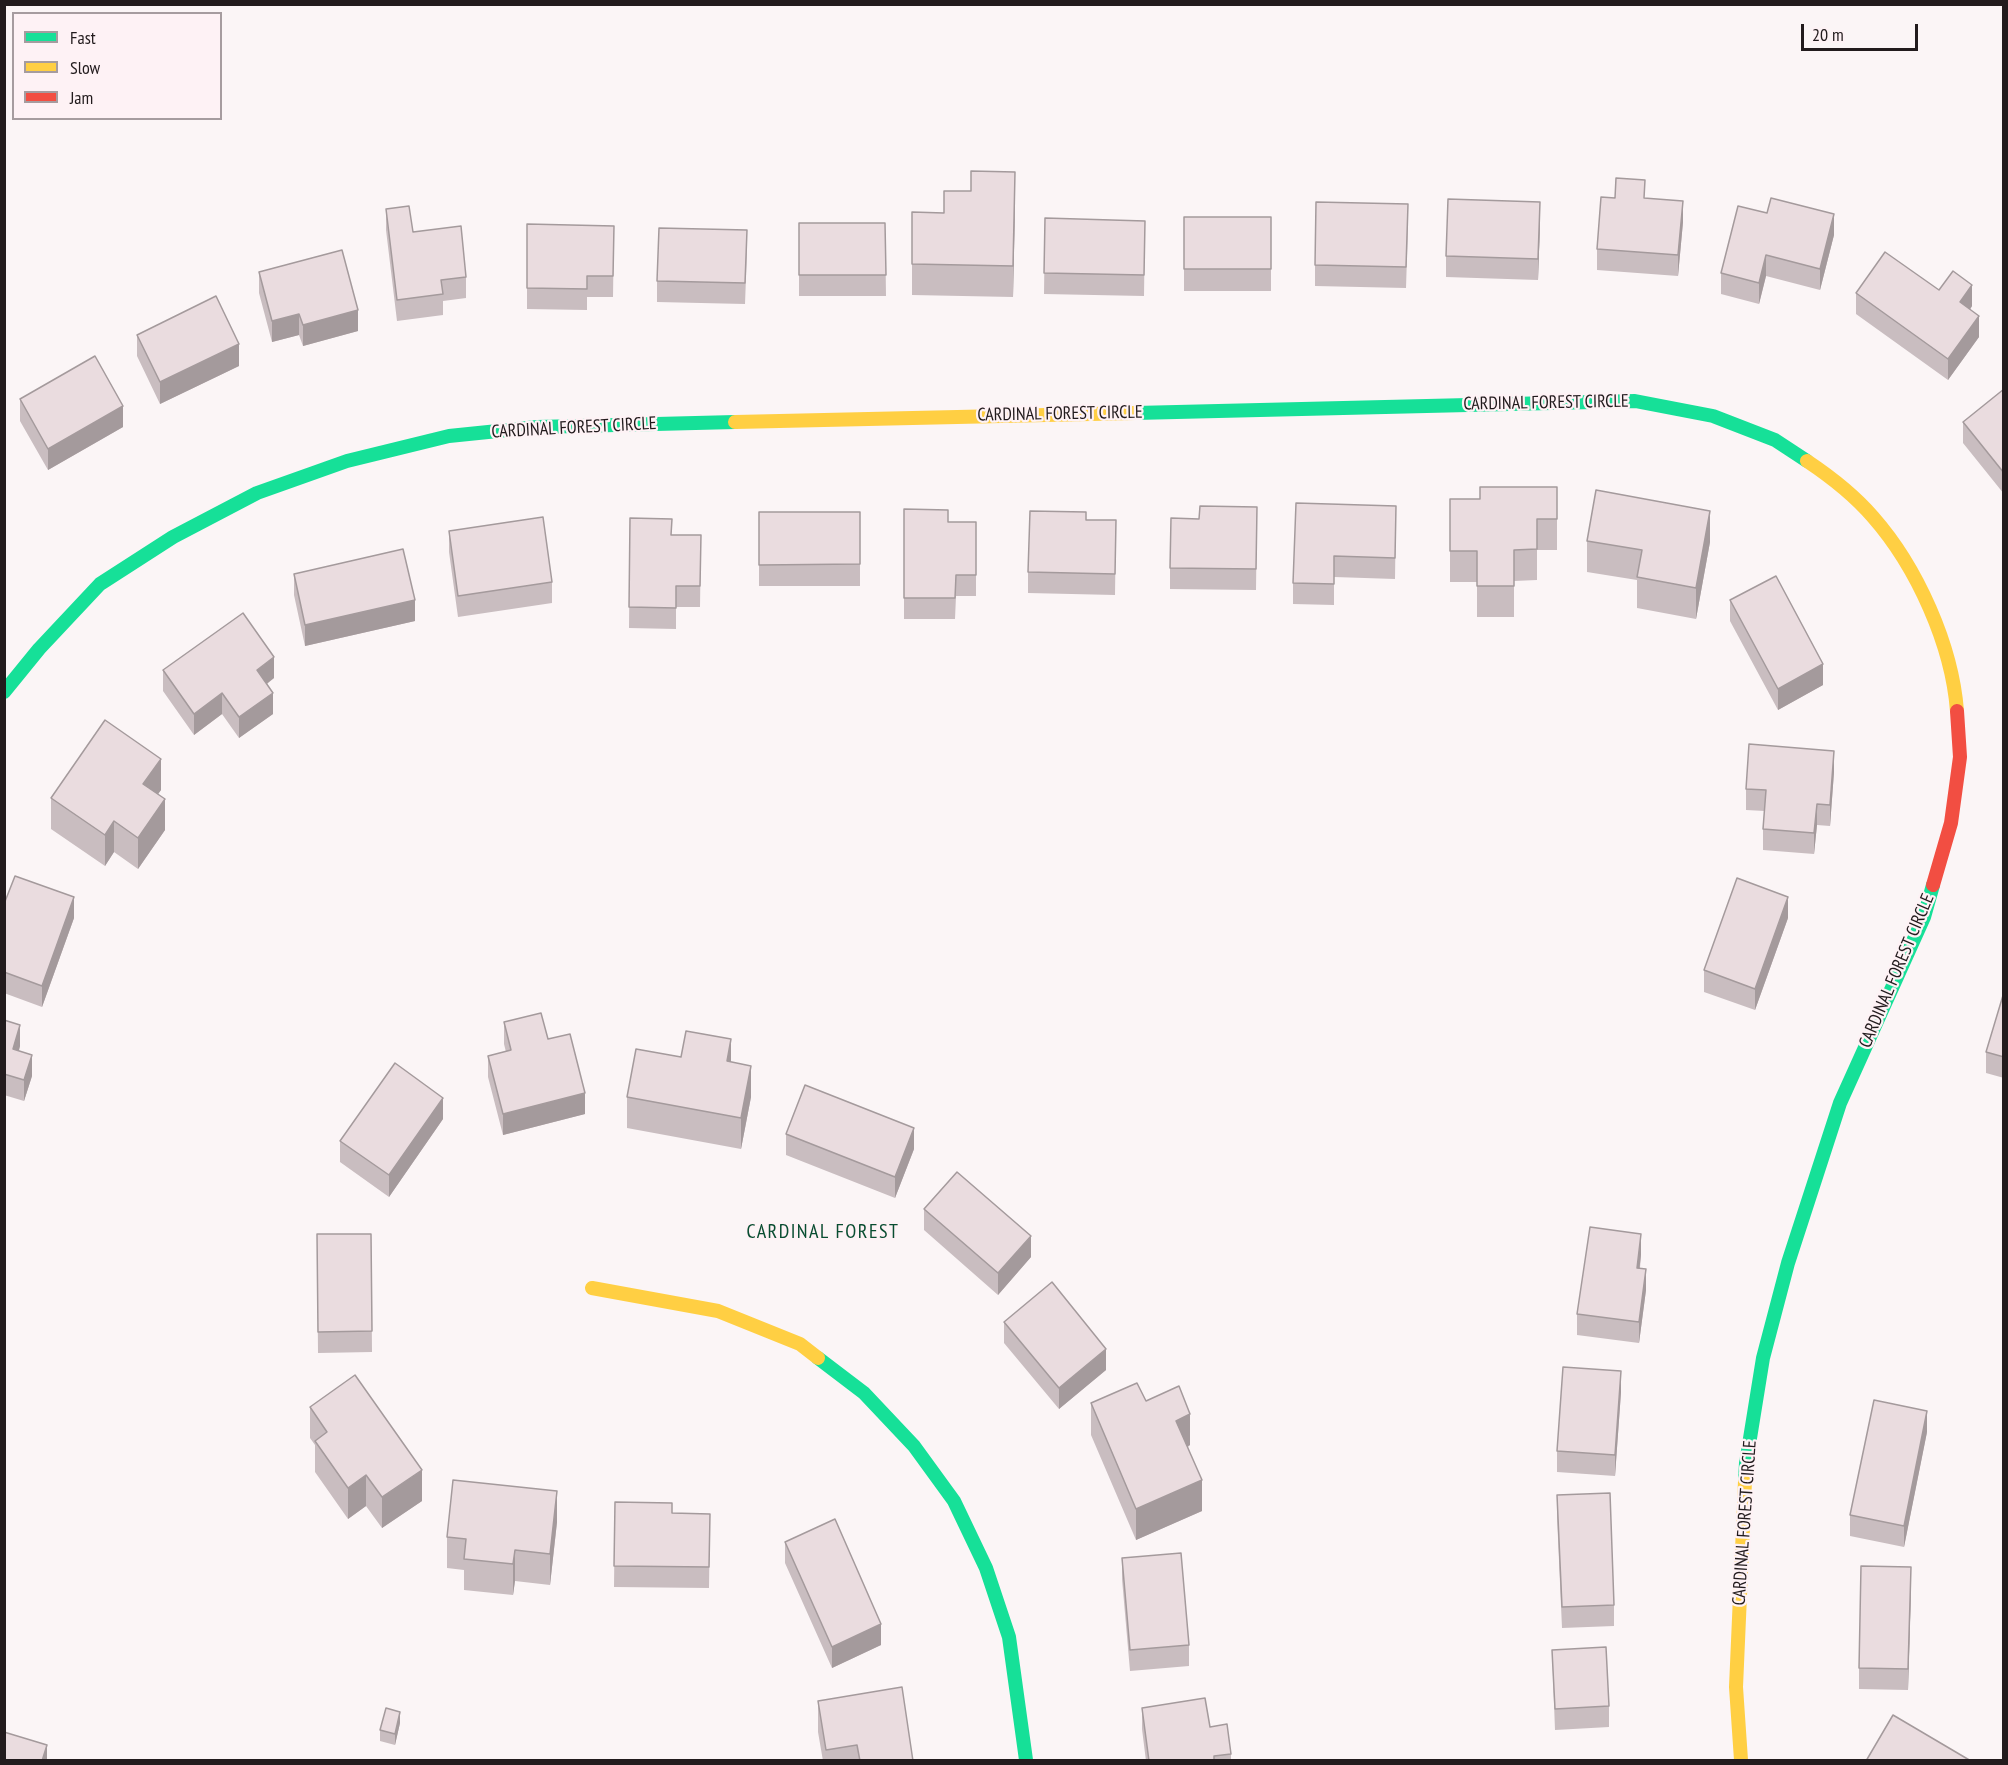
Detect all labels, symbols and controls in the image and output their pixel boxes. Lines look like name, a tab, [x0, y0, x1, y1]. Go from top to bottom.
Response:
legend	[12, 12, 222, 120]
scale bar	[1804, 12, 1921, 50]
text: 20 m	[1812, 23, 1844, 46]
text: Fast	[70, 26, 96, 49]
text: Slow	[70, 56, 100, 79]
text: Jam	[70, 86, 93, 109]
street label: CARDINAL FOREST CIRCLE	[1463, 391, 1629, 415]
street label: CARDINAL FOREST CIRCLE	[977, 402, 1143, 426]
street label: CARDINAL FOREST CIRCLE	[491, 413, 657, 443]
street label: CARDINAL FOREST CIRCLE	[1855, 891, 1939, 1051]
district label: CARDINAL FOREST	[746, 1220, 900, 1244]
street label: CARDINAL FOREST CIRCLE	[1728, 1440, 1762, 1606]

